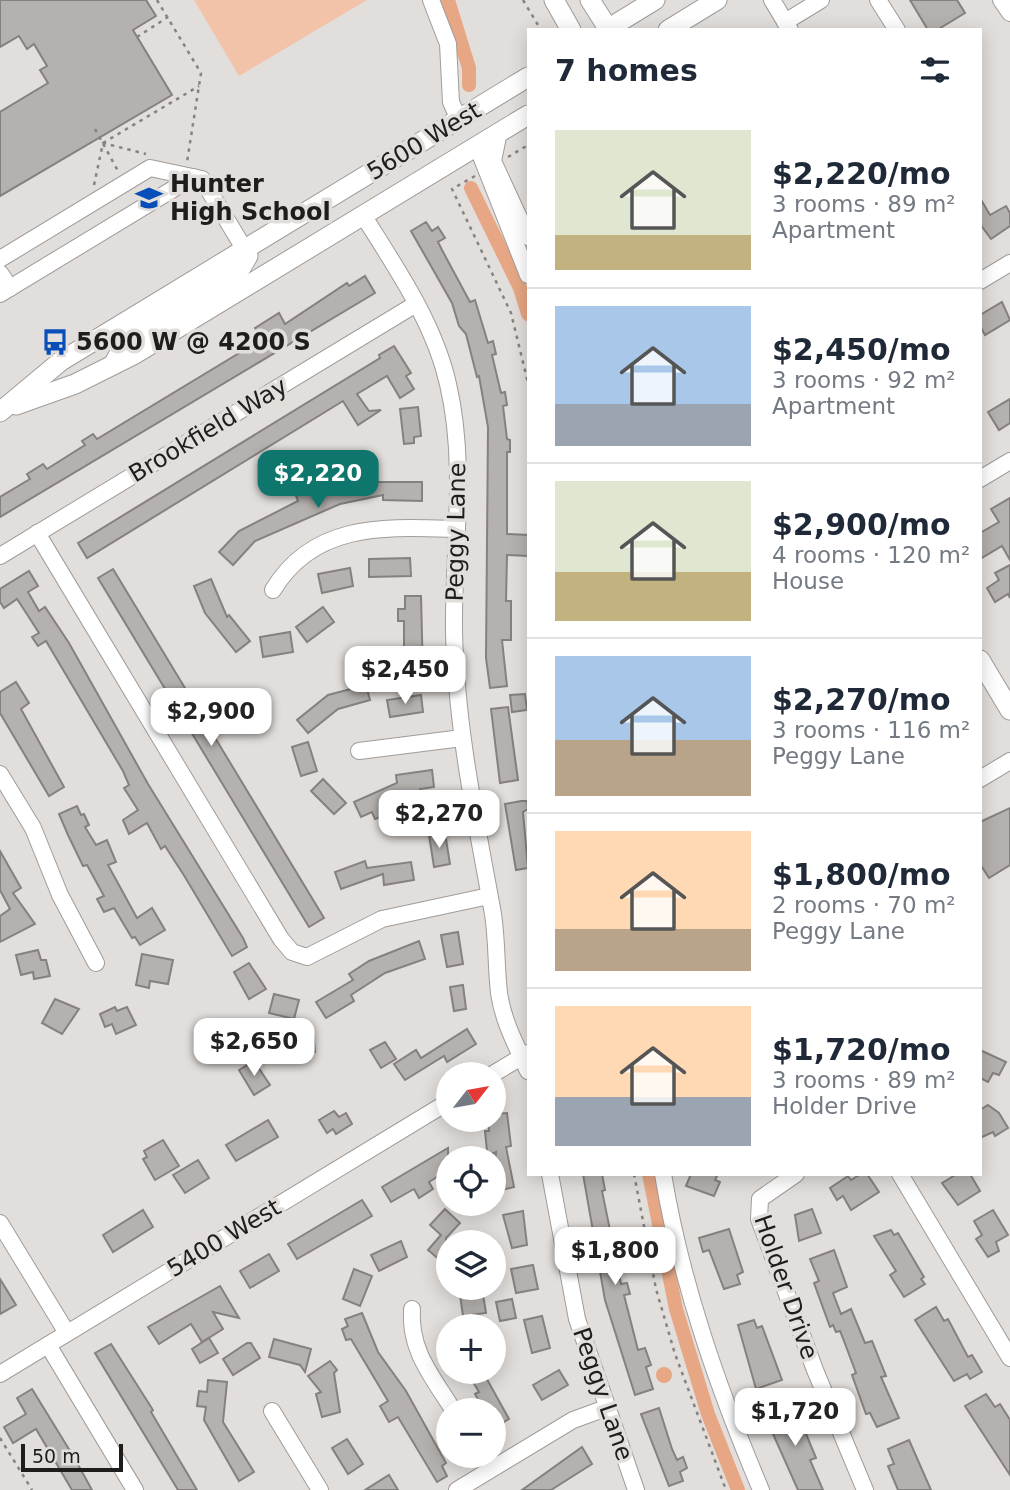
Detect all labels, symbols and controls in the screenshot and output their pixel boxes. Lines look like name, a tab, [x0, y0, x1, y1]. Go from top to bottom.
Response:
icon: filters	[916, 51, 954, 89]
text: 7 homes	[555, 53, 698, 88]
street label: 5600 West	[362, 96, 486, 186]
text: $2,220/mo	[772, 156, 951, 191]
icon: home	[611, 158, 695, 242]
place label: Hunter High School	[170, 170, 331, 226]
school or university icon: Hunter High School	[134, 183, 164, 213]
text: 3 rooms · 89 m²	[772, 191, 956, 217]
text: Apartment	[772, 217, 895, 243]
bus stop icon: 5600 W @ 4200 S	[40, 327, 70, 357]
place label: 5600 W @ 4200 S	[76, 328, 311, 356]
text: $2,450/mo	[772, 332, 951, 367]
icon: home	[611, 334, 695, 418]
text: 3 rooms · 92 m²	[772, 367, 956, 393]
street label: Brookfield Way	[124, 372, 292, 488]
text: Apartment	[772, 393, 895, 419]
pin: $2,220	[261, 450, 375, 510]
text: $2,220	[274, 460, 362, 486]
street label: Peggy Lane	[441, 462, 471, 602]
text: $2,900/mo	[772, 507, 951, 542]
icon: home	[611, 509, 695, 593]
text: 4 rooms · 120 m²	[772, 542, 970, 568]
text: House	[772, 568, 844, 594]
pin: $2,450	[348, 646, 462, 706]
text: $2,450	[361, 656, 449, 682]
text: $2,270/mo	[772, 682, 951, 717]
icon: home	[611, 684, 695, 768]
pin: $2,900	[154, 688, 268, 748]
text: $2,900	[167, 698, 255, 724]
text: 3 rooms · 116 m²	[772, 717, 970, 743]
text: Peggy Lane	[772, 743, 905, 769]
pin: $2,270	[382, 790, 496, 850]
text: $2,270	[395, 800, 483, 826]
text: $1,800/mo	[772, 857, 951, 892]
icon: home	[611, 859, 695, 943]
text: 2 rooms · 70 m²	[772, 892, 956, 918]
text: Peggy Lane	[772, 918, 905, 944]
pin: $2,650	[197, 1018, 311, 1078]
text: $2,650	[210, 1028, 298, 1054]
text: $1,720/mo	[772, 1032, 951, 1067]
icon: home	[611, 1034, 695, 1118]
north arrow	[436, 1062, 506, 1132]
map controls	[436, 1062, 506, 1468]
text: 3 rooms · 89 m²	[772, 1067, 956, 1093]
text: Holder Drive	[772, 1093, 917, 1119]
button: locate	[436, 1146, 506, 1216]
street label: 5400 West	[162, 1193, 286, 1283]
street label: Holder Drive	[748, 1211, 824, 1363]
pin: $1,800	[558, 1228, 672, 1287]
button: layers	[436, 1230, 506, 1300]
text: $1,800	[571, 1237, 659, 1263]
button: +	[436, 1314, 506, 1384]
street label: Peggy Lane	[567, 1324, 639, 1464]
pin: $1,720	[738, 1388, 852, 1448]
button: −	[436, 1398, 506, 1468]
text: $1,720	[751, 1398, 839, 1424]
scale bar	[21, 1441, 122, 1473]
text: 50 m	[32, 1445, 81, 1467]

